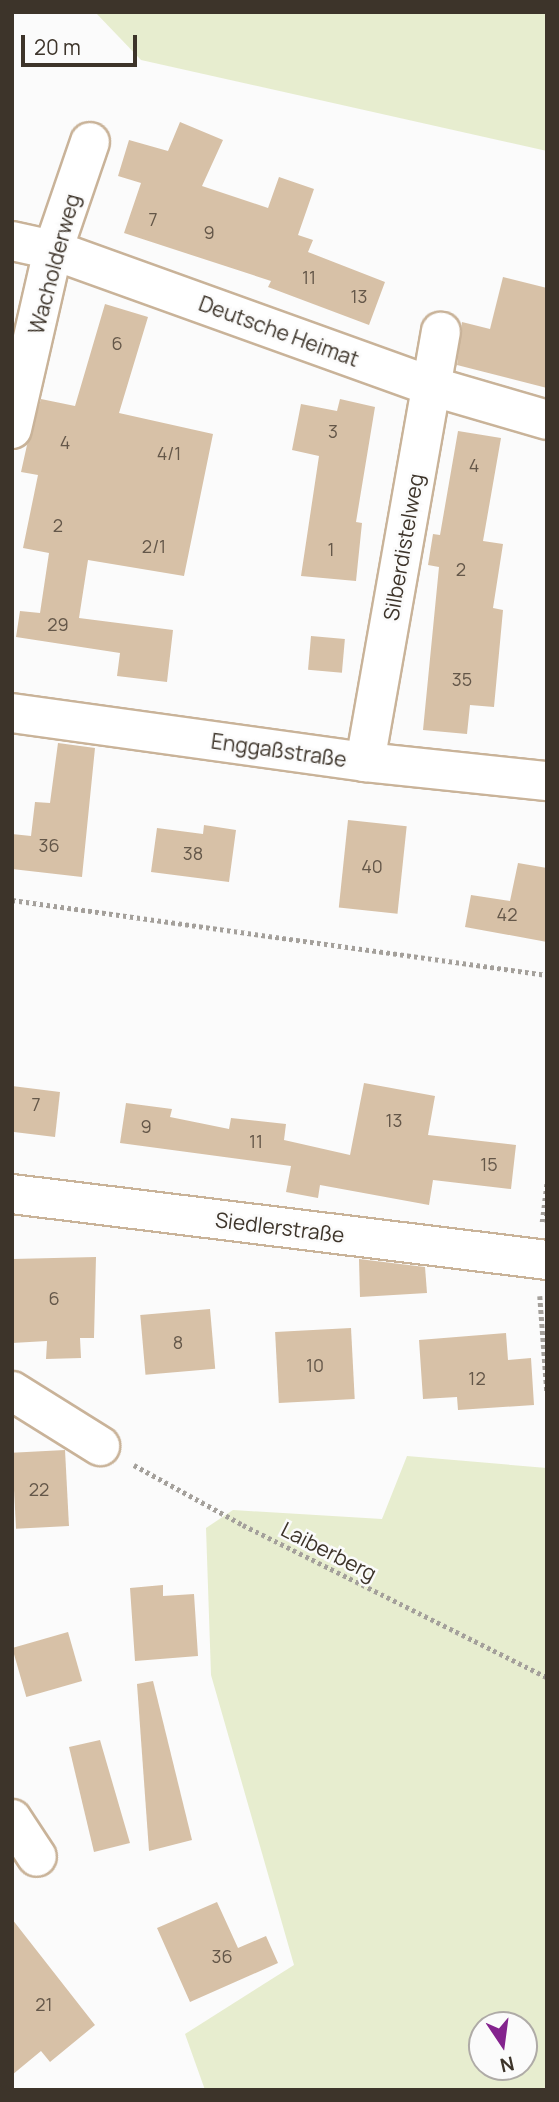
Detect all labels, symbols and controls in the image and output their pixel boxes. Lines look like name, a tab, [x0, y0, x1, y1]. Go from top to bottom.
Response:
scale bar	[24, 21, 140, 65]
text: 20 m	[34, 33, 81, 61]
street label: Wacholderweg	[23, 191, 85, 337]
house number: 7	[148, 208, 158, 230]
house number: 9	[203, 221, 215, 243]
house number: 11	[302, 266, 316, 288]
house number: 13	[351, 285, 367, 307]
street label: Deutsche Heimat	[196, 290, 362, 372]
house number: 6	[111, 332, 123, 354]
house number: 3	[328, 420, 338, 442]
house number: 4	[60, 431, 70, 453]
house number: 4/1	[157, 442, 181, 464]
house number: 4	[469, 454, 479, 476]
street label: Silberdistelweg	[378, 472, 428, 622]
house number: 2	[53, 514, 63, 536]
house number: 2/1	[142, 535, 166, 557]
house number: 1	[327, 538, 335, 560]
house number: 2	[456, 558, 466, 580]
house number: 29	[47, 613, 69, 635]
house number: 35	[452, 668, 472, 690]
street label: Enggaßstraße	[210, 728, 348, 772]
house number: 36	[38, 834, 60, 856]
house number: 38	[183, 842, 203, 864]
house number: 40	[361, 855, 383, 877]
house number: 42	[497, 903, 517, 925]
house number: 7	[31, 1093, 41, 1115]
house number: 13	[386, 1109, 402, 1131]
house number: 9	[140, 1115, 152, 1137]
house number: 11	[249, 1130, 263, 1152]
house number: 15	[480, 1153, 498, 1175]
street label: Siedlerstraße	[214, 1207, 346, 1247]
house number: 6	[48, 1287, 60, 1309]
house number: 8	[173, 1331, 183, 1353]
house number: 10	[306, 1354, 324, 1376]
house number: 12	[468, 1367, 486, 1389]
house number: 22	[29, 1478, 49, 1500]
street label: Laiberberg	[277, 1516, 381, 1586]
house number: 36	[211, 1945, 233, 1967]
house number: 21	[35, 1993, 53, 2015]
north arrow	[468, 2011, 538, 2081]
text: N	[498, 2050, 517, 2079]

